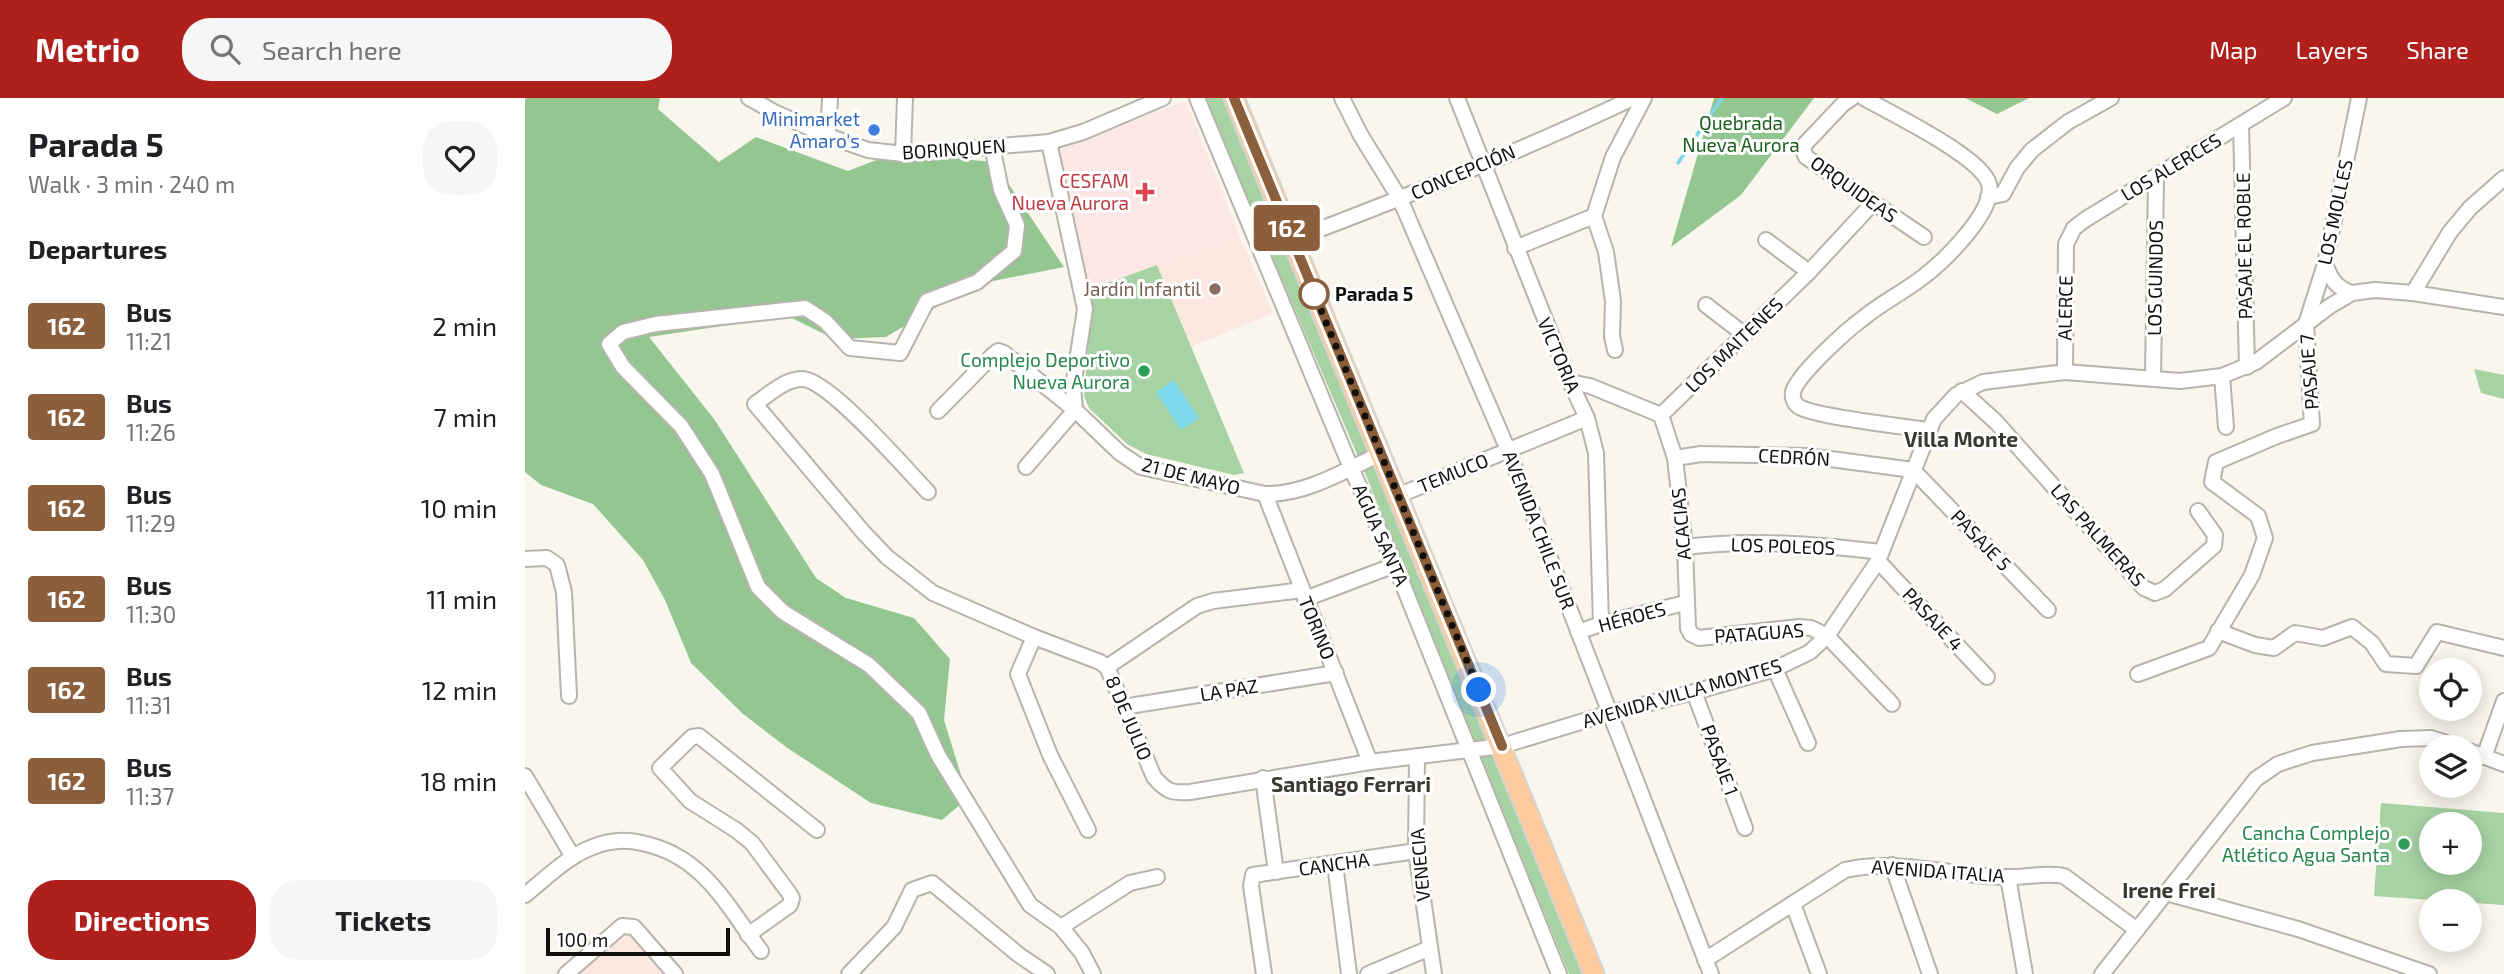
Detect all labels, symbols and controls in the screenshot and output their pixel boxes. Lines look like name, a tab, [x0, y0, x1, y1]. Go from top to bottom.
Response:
search box	[182, 18, 672, 81]
text: Metrio	[35, 29, 140, 69]
icon: search	[206, 30, 244, 68]
text: Search here	[262, 34, 402, 65]
text: Map	[2209, 35, 2257, 64]
text: Layers	[2295, 35, 2368, 64]
text: Share	[2406, 35, 2469, 64]
place label: Minimarket Amaro's	[761, 107, 860, 152]
park label: Quebrada Nueva Aurora	[1682, 111, 1800, 156]
button: heart	[423, 121, 497, 195]
marker: Minimarket Amaro's	[866, 122, 882, 138]
text: Parada 5	[28, 124, 164, 164]
street label: LOS ALERCES	[2117, 128, 2225, 205]
street label: BORINQUEN	[901, 133, 1007, 164]
street label: CONCEPCIÓN	[1407, 139, 1519, 204]
street label: ORQUIDEAS	[1807, 150, 1902, 227]
street label: LOS MOLLES	[2312, 157, 2357, 267]
place label: CESFAM Nueva Aurora	[1012, 169, 1129, 214]
text: Walk · 3 min · 240 m	[28, 170, 235, 198]
street label: PASAJE EL ROBLE	[2231, 172, 2256, 320]
marker: CESFAM Nueva Aurora	[1135, 182, 1155, 202]
line badge: 162	[1247, 205, 1327, 251]
text: 162	[1268, 213, 1306, 242]
street label: LOS GUINDOS	[2142, 220, 2167, 336]
text: Departures	[28, 233, 167, 264]
street label: ALERCE	[2052, 275, 2077, 341]
place label: Jardín Infantil	[1083, 277, 1201, 300]
marker: Parada 5	[1299, 279, 1329, 309]
marker: Jardín Infantil	[1207, 281, 1223, 297]
place label: Parada 5	[1335, 282, 1413, 305]
street label: LOS MAITENES	[1680, 292, 1787, 397]
text: Bus	[126, 296, 172, 327]
text: 2 min	[432, 310, 497, 341]
text: 162	[47, 311, 86, 340]
street label: VICTORIA	[1533, 314, 1586, 396]
text: 11:21	[126, 327, 172, 355]
street label: PASAJE 7	[2294, 333, 2323, 411]
place label: Complejo Deportivo Nueva Aurora	[960, 348, 1130, 393]
marker: Complejo Deportivo Nueva Aurora	[1136, 363, 1152, 379]
text: Bus	[126, 387, 172, 418]
text: 7 min	[434, 401, 497, 432]
text: 162	[47, 402, 86, 431]
text: 11:26	[126, 418, 176, 446]
district label: Villa Monte	[1904, 426, 2018, 451]
street label: CEDRÓN	[1758, 443, 1831, 470]
street label: AVENIDA CHILE SUR	[1499, 447, 1580, 612]
street label: TEMUCO	[1414, 448, 1492, 497]
street label: 21 DE MAYO	[1140, 452, 1243, 499]
text: Bus	[126, 478, 172, 509]
street label: LAS PALMERAS	[2046, 479, 2150, 591]
street label: AGUA SANTA	[1349, 480, 1414, 590]
street label: ACACIAS	[1666, 487, 1695, 561]
text: 10 min	[421, 492, 497, 523]
text: 162	[47, 493, 86, 522]
street label: PASAJE 5	[1947, 504, 2016, 575]
text: 11:29	[126, 509, 176, 537]
street label: LOS POLEOS	[1730, 532, 1836, 559]
text: Bus	[126, 569, 172, 600]
street label: PASAJE 4	[1898, 582, 1968, 655]
text: 11 min	[426, 583, 497, 614]
text: 162	[47, 584, 86, 613]
street label: TORINO	[1294, 593, 1341, 663]
street label: HÉROES	[1596, 596, 1668, 637]
text: 11:30	[126, 600, 176, 628]
street label: PATAGUAS	[1713, 618, 1805, 647]
street label: AVENIDA VILLA MONTES	[1580, 653, 1784, 732]
map controls	[2419, 658, 2482, 952]
button: locate	[2419, 658, 2482, 721]
text: Bus	[126, 660, 172, 691]
street label: 8 DE JULIO	[1101, 672, 1158, 763]
your location	[1461, 672, 1496, 707]
text: 12 min	[422, 674, 497, 705]
street label: LA PAZ	[1198, 674, 1260, 705]
text: 162	[47, 675, 86, 704]
text: 11:31	[126, 691, 172, 719]
street label: PASAJE 1	[1697, 721, 1744, 798]
button: layers	[2419, 735, 2482, 798]
text: Bus	[126, 751, 172, 782]
text: 18 min	[421, 765, 497, 796]
text: 162	[47, 766, 86, 795]
district label: Santiago Ferrari	[1271, 771, 1431, 796]
text: 11:37	[126, 782, 174, 810]
button: +	[2419, 812, 2482, 875]
place label: Cancha Complejo Atlético Agua Santa	[2222, 821, 2390, 866]
street label: VENECIA	[1405, 827, 1434, 903]
marker: Cancha Complejo Atlético Agua Santa	[2396, 836, 2412, 852]
street label: CANCHA	[1297, 847, 1371, 880]
street label: AVENIDA ITALIA	[1871, 854, 2005, 887]
district label: Irene Frei	[2122, 877, 2216, 902]
button: Directions	[28, 880, 256, 960]
button: Tickets	[270, 880, 497, 960]
button: −	[2419, 889, 2482, 952]
scale bar	[546, 925, 730, 957]
text: 100 m	[557, 928, 608, 951]

